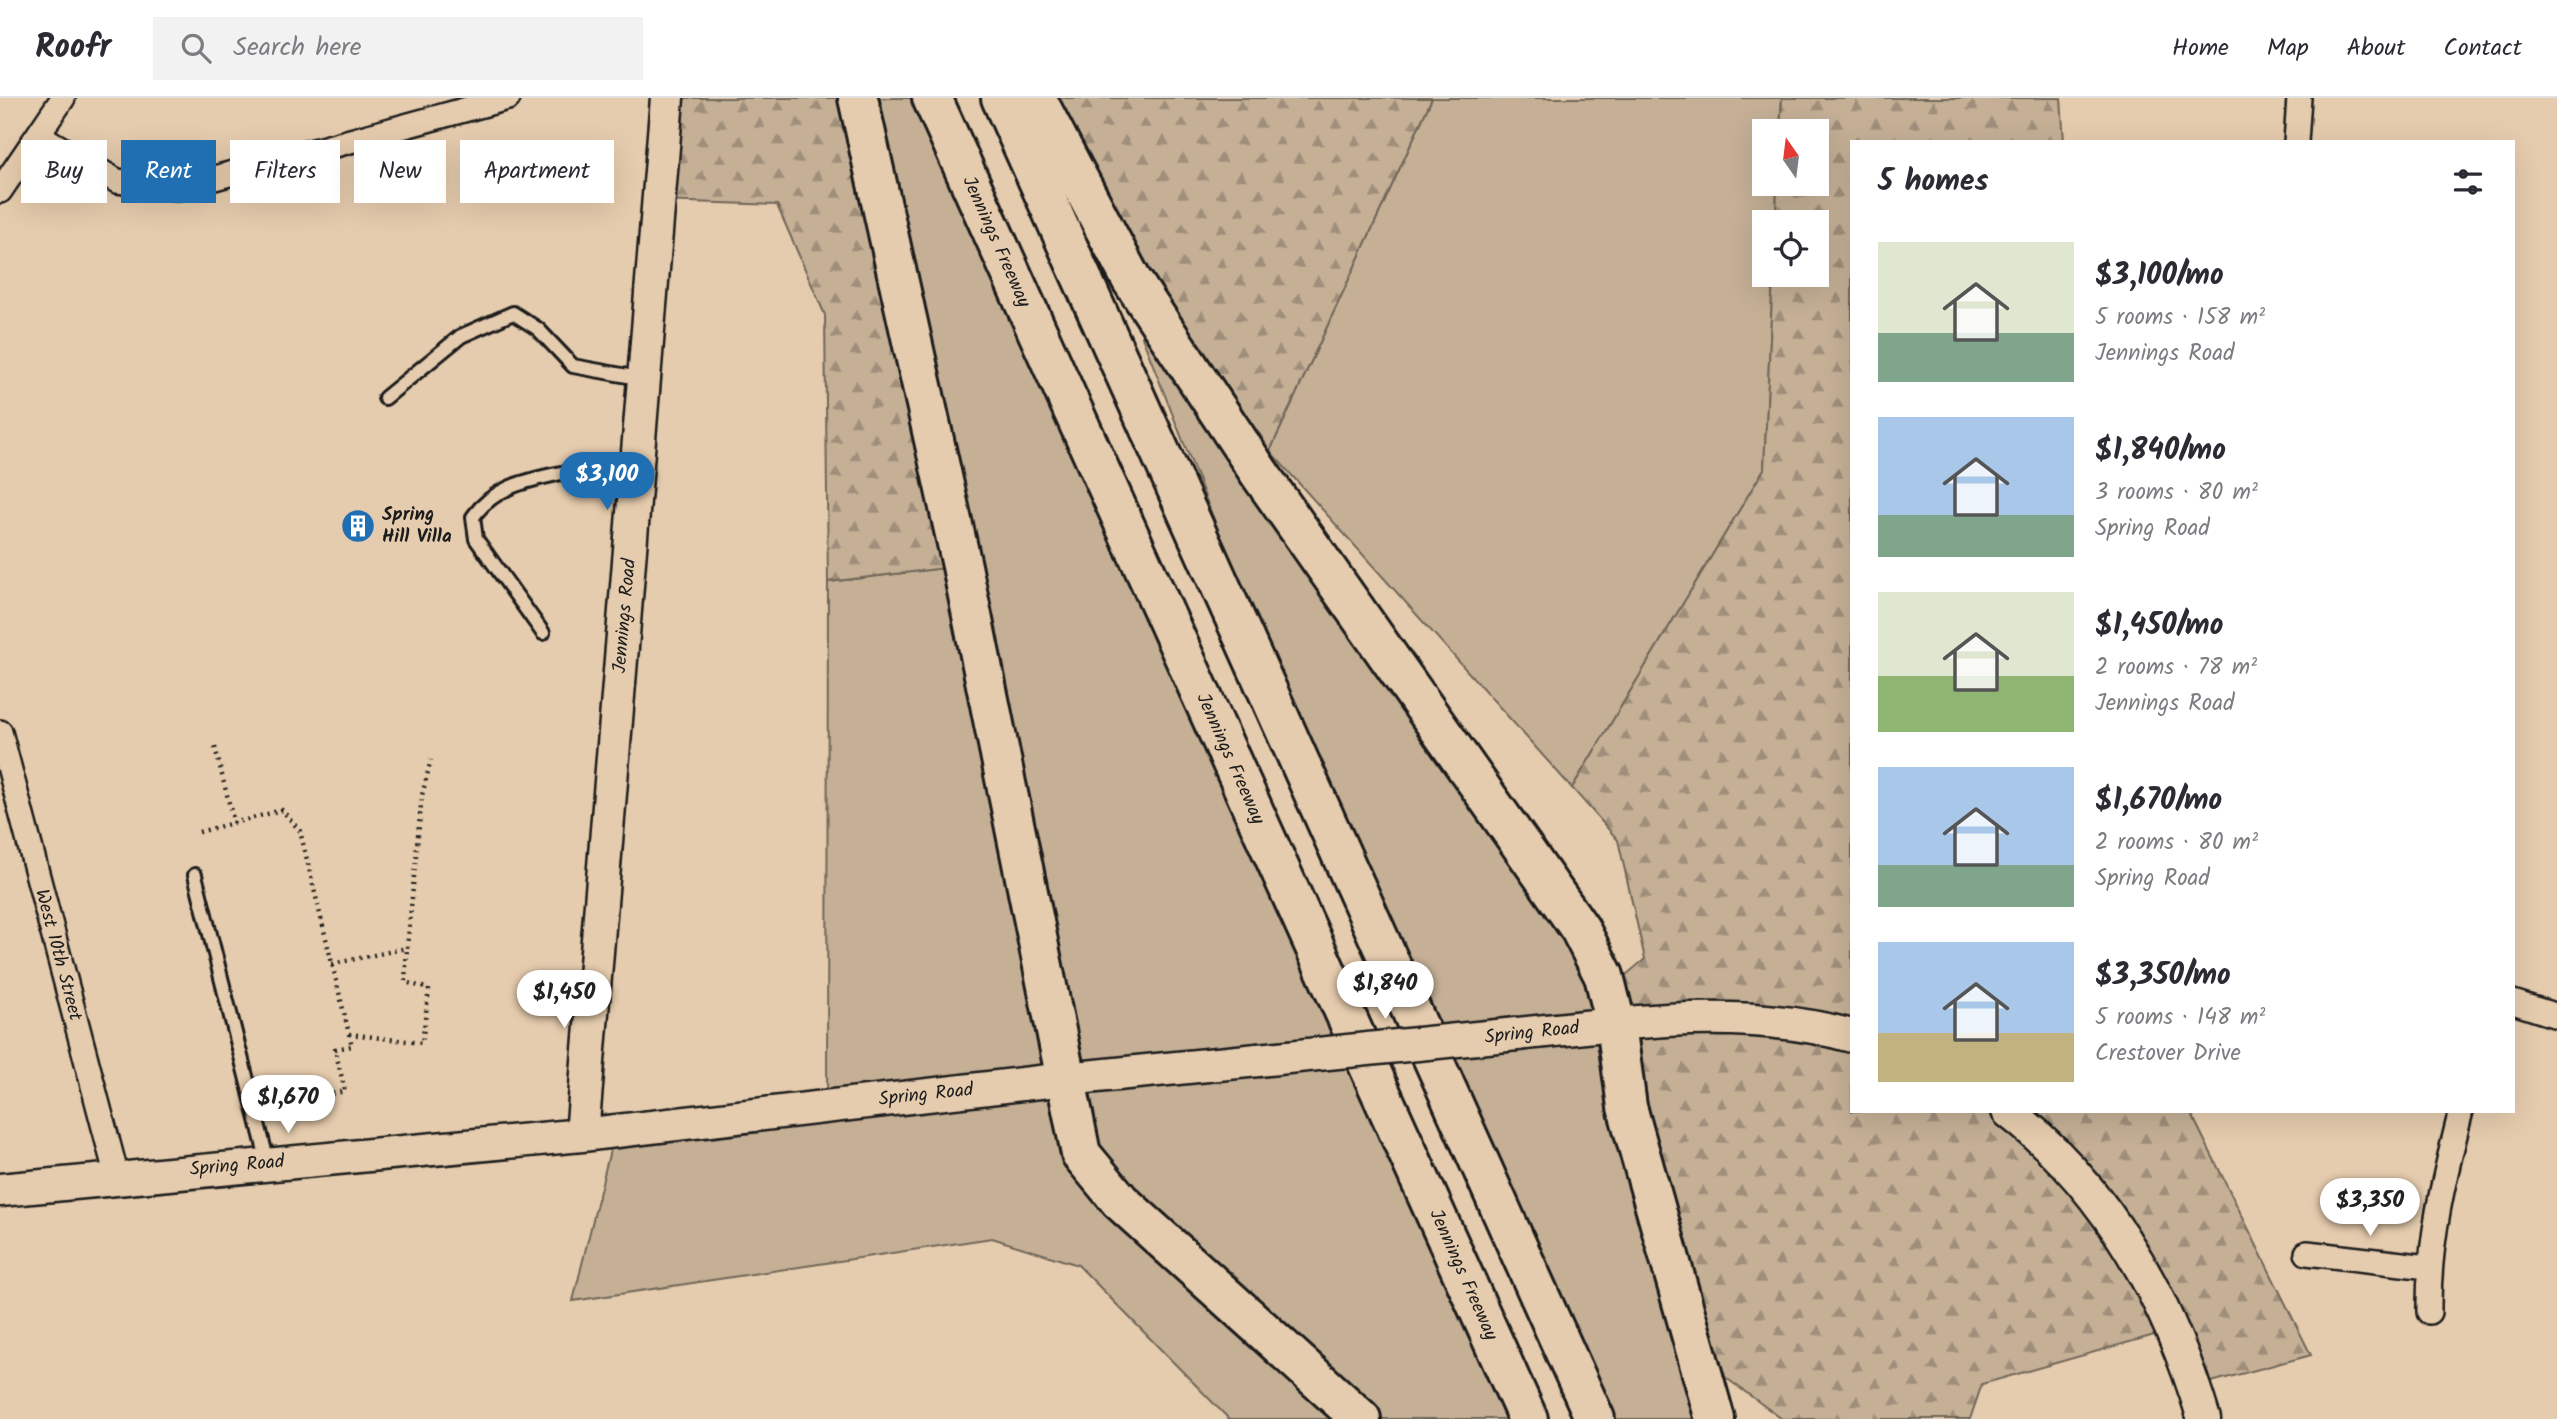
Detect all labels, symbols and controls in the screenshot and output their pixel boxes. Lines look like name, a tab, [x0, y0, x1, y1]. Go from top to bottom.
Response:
search box	[153, 17, 643, 80]
text: Roofr	[35, 22, 111, 75]
text: Search here	[233, 27, 361, 69]
icon: search	[177, 29, 215, 67]
text: Home	[2172, 29, 2229, 68]
text: Map	[2267, 29, 2309, 68]
text: About	[2347, 29, 2405, 68]
text: Contact	[2443, 29, 2522, 68]
north arrow	[1752, 119, 1829, 196]
map controls	[1752, 119, 1829, 287]
chip: Buy	[21, 140, 107, 203]
chip: Rent	[121, 140, 216, 203]
chip: Filters	[230, 140, 340, 203]
chip: New	[354, 140, 446, 203]
chip: Apartment	[460, 140, 614, 203]
text: 5 homes	[1878, 158, 1989, 206]
icon: filters	[2449, 163, 2487, 201]
street label: Jennings Freeway	[954, 171, 1039, 314]
button: locate	[1752, 210, 1829, 287]
text: $3,100/mo	[2095, 252, 2224, 300]
icon: home	[1934, 270, 2018, 354]
text: 5 rooms · 158 m²	[2095, 300, 2265, 336]
text: Jennings Road	[2095, 336, 2234, 372]
text: $1,840/mo	[2095, 427, 2226, 475]
icon: home	[1934, 445, 2018, 529]
pin: $3,100	[550, 452, 664, 512]
text: $3,100	[576, 457, 638, 493]
text: 3 rooms · 80 m²	[2095, 475, 2258, 511]
place label: Spring Hill Villa	[382, 500, 452, 552]
building icon: Spring Hill Villa	[339, 507, 377, 545]
text: Spring Road	[2095, 511, 2210, 547]
street label: Jennings Road	[605, 557, 645, 675]
text: $1,450/mo	[2095, 602, 2223, 650]
icon: home	[1934, 620, 2018, 704]
text: 2 rooms · 78 m²	[2095, 650, 2257, 686]
text: Jennings Road	[2095, 686, 2234, 722]
street label: Jennings Freeway	[1188, 688, 1273, 831]
text: $1,670/mo	[2095, 777, 2222, 825]
icon: home	[1934, 795, 2018, 879]
text: 2 rooms · 80 m²	[2095, 825, 2258, 861]
text: Spring Road	[2095, 861, 2210, 897]
street label: West 10th Street	[26, 886, 90, 1025]
text: $3,350/mo	[2095, 952, 2231, 1000]
pin: $1,840	[1328, 962, 1442, 1021]
text: $1,840	[1353, 966, 1417, 1002]
pin: $1,450	[507, 970, 621, 1030]
icon: home	[1934, 970, 2018, 1054]
text: $1,450	[533, 975, 595, 1011]
text: 5 rooms · 148 m²	[2095, 1000, 2265, 1036]
street label: Spring Road	[1483, 1013, 1581, 1053]
text: Crestover Drive	[2095, 1036, 2241, 1072]
street label: Spring Road	[877, 1075, 975, 1115]
pin: $1,670	[231, 1076, 345, 1135]
text: $1,670	[257, 1080, 319, 1116]
street label: Spring Road	[188, 1147, 286, 1185]
pin: $3,350	[2313, 1178, 2427, 1238]
text: $3,350	[2336, 1183, 2404, 1219]
street label: Jennings Freeway	[1421, 1204, 1506, 1347]

